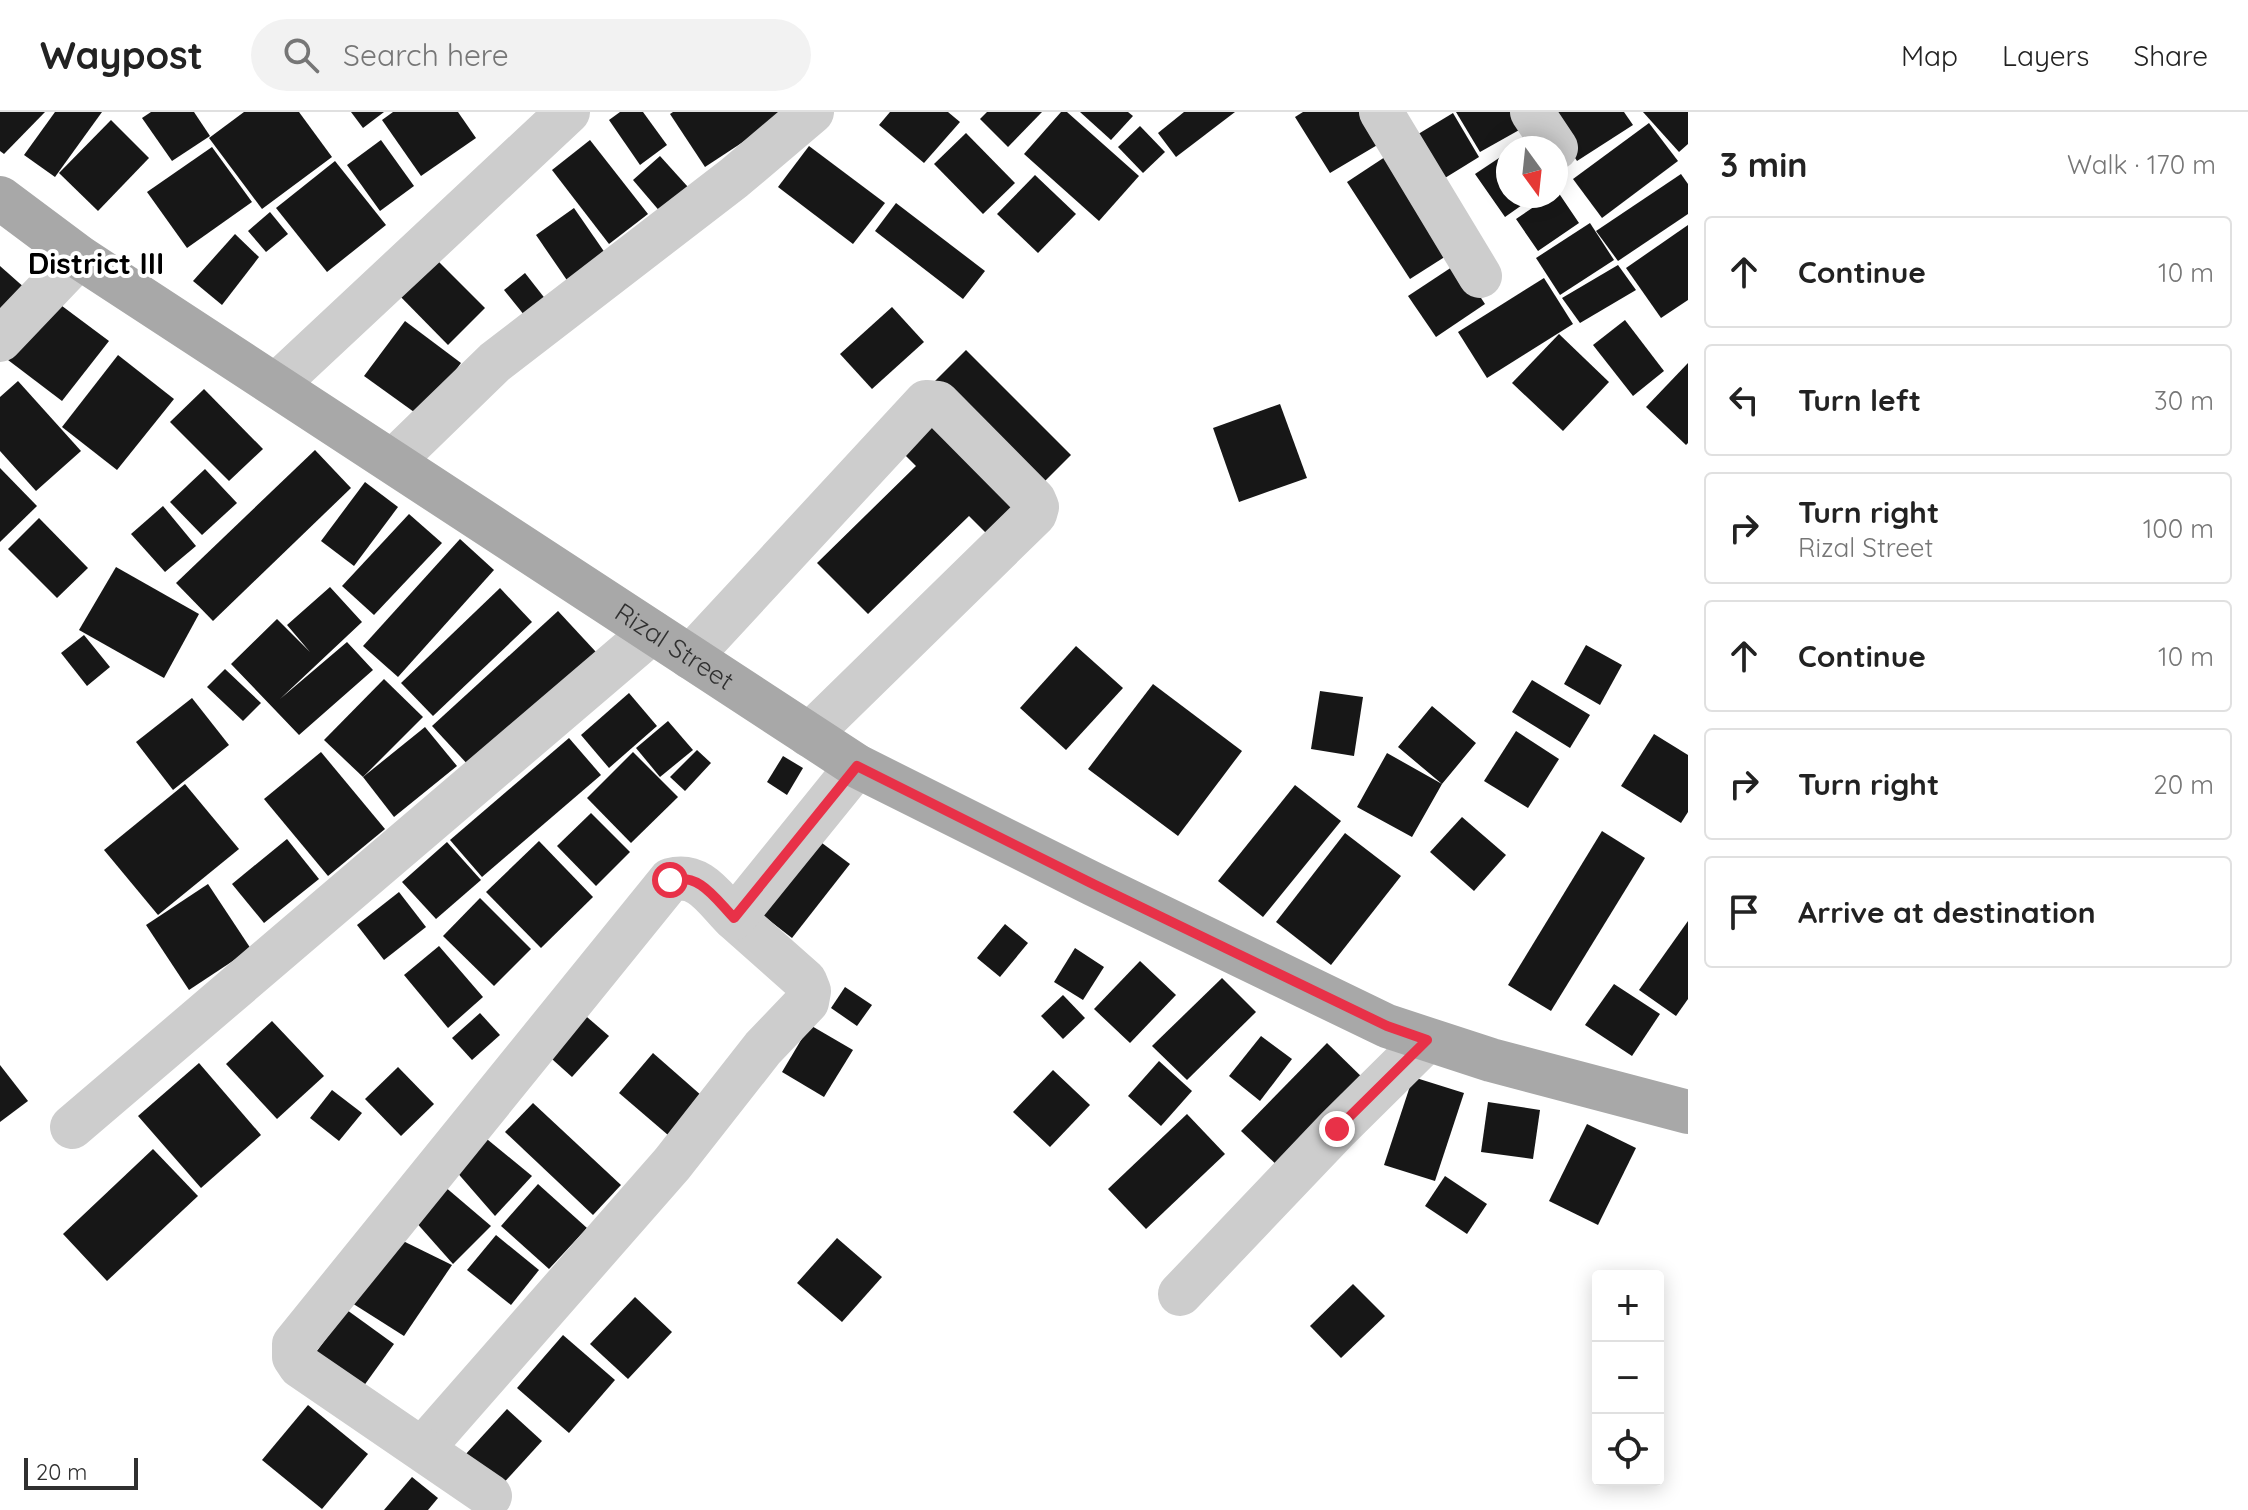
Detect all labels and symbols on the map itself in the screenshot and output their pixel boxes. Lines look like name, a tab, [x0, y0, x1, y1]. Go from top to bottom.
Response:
north arrow	[1496, 136, 1568, 208]
district label: District III	[28, 244, 164, 282]
street label: Rizal Street	[609, 595, 740, 697]
route start	[652, 862, 688, 898]
route end	[1319, 1111, 1355, 1147]
scale bar	[24, 1454, 138, 1490]

